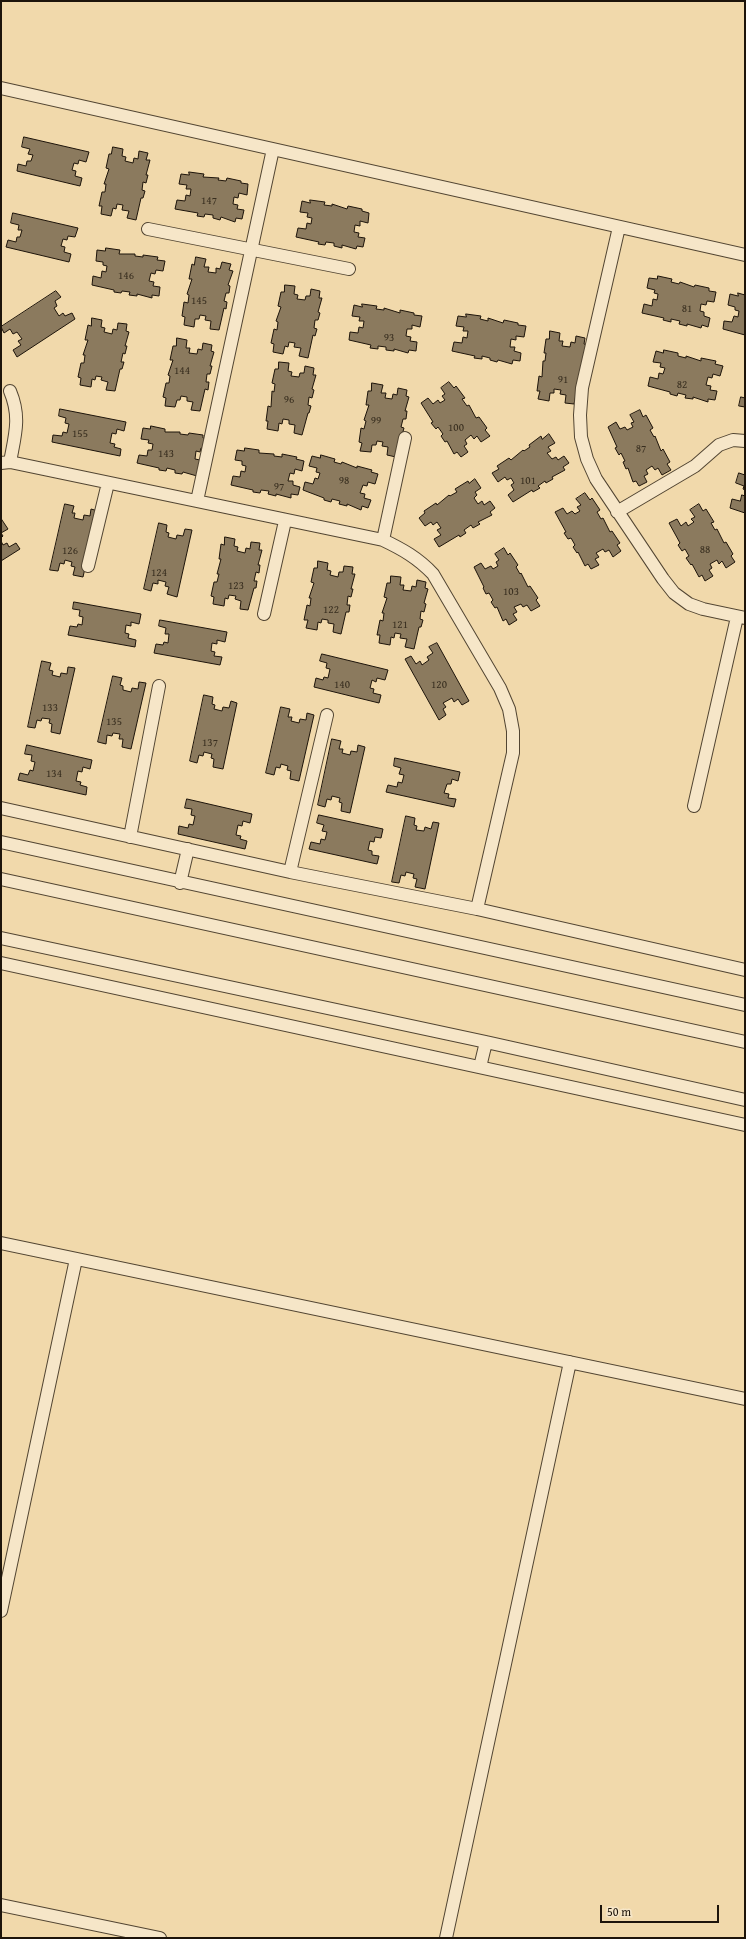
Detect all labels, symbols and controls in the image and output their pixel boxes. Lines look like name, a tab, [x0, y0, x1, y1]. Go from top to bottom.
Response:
house number: 147	[201, 194, 217, 208]
house number: 146	[118, 269, 134, 283]
house number: 145	[191, 294, 207, 308]
house number: 81	[682, 302, 692, 316]
house number: 93	[384, 331, 394, 345]
house number: 144	[174, 364, 190, 378]
house number: 91	[558, 373, 568, 387]
house number: 82	[677, 378, 687, 392]
house number: 96	[284, 393, 294, 407]
house number: 99	[371, 414, 381, 428]
house number: 100	[448, 421, 464, 435]
house number: 155	[72, 427, 88, 441]
house number: 87	[636, 442, 646, 456]
house number: 143	[158, 447, 174, 461]
house number: 98	[339, 474, 349, 488]
house number: 101	[520, 474, 536, 488]
house number: 97	[274, 480, 284, 494]
house number: 88	[700, 543, 710, 557]
house number: 126	[62, 544, 78, 558]
house number: 124	[151, 566, 167, 580]
house number: 123	[228, 579, 244, 593]
house number: 103	[503, 585, 519, 599]
house number: 122	[323, 603, 339, 617]
house number: 121	[392, 618, 408, 632]
house number: 140	[334, 678, 350, 692]
house number: 120	[431, 678, 447, 692]
house number: 133	[42, 701, 58, 715]
house number: 135	[106, 715, 122, 729]
house number: 137	[202, 736, 218, 750]
house number: 134	[46, 767, 62, 781]
scale bar	[602, 1897, 721, 1923]
text: 50 m	[607, 1903, 631, 1920]

